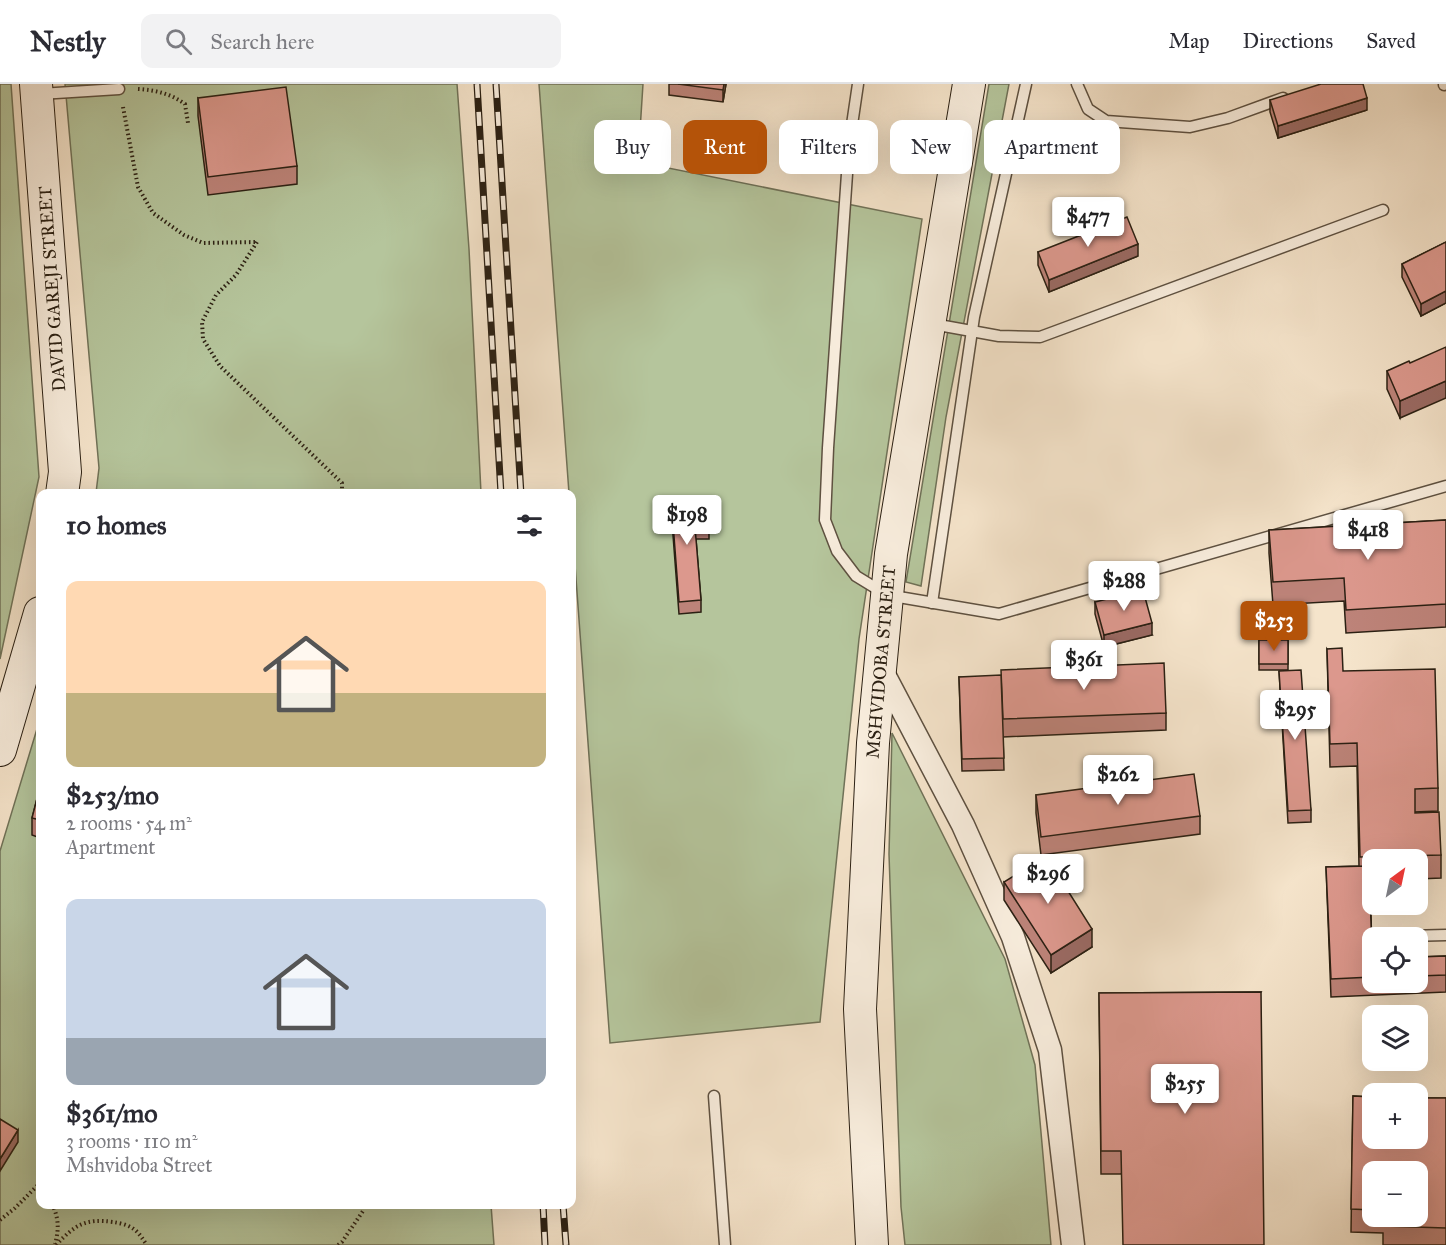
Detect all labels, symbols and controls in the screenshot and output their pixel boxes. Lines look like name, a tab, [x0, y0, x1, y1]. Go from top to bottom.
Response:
search box	[141, 14, 561, 68]
text: Nestly	[30, 24, 105, 59]
icon: search	[162, 25, 195, 58]
text: Search here	[210, 28, 314, 55]
text: Map	[1169, 28, 1210, 54]
text: Directions	[1243, 28, 1333, 54]
text: Saved	[1366, 28, 1416, 54]
chip: Buy	[594, 120, 671, 174]
chip: Rent	[683, 120, 767, 174]
chip: Filters	[779, 120, 878, 174]
chip: New	[890, 120, 972, 174]
chip: Apartment	[984, 120, 1120, 174]
street label: DAVID GAREJI STREET	[34, 185, 71, 393]
pin: $477	[1052, 197, 1124, 248]
text: $477	[1066, 204, 1110, 228]
pin: $198	[651, 495, 723, 546]
text: $198	[666, 502, 708, 526]
text: 10 homes	[66, 509, 167, 541]
icon: filters	[513, 509, 546, 542]
pin: $418	[1332, 510, 1404, 561]
text: $418	[1347, 517, 1389, 541]
pin: $288	[1088, 561, 1160, 612]
street label: MSHVIDOBA STREET	[862, 565, 900, 759]
text: $288	[1102, 568, 1146, 592]
pin: $253	[1238, 601, 1310, 652]
text: $253	[1254, 608, 1294, 632]
icon: home	[252, 620, 360, 728]
pin: $361	[1048, 640, 1120, 691]
text: $361	[1065, 647, 1103, 671]
pin: $295	[1259, 690, 1331, 741]
text: $295	[1274, 697, 1316, 721]
pin: $262	[1082, 755, 1154, 806]
text: $262	[1097, 762, 1139, 786]
text: $253/mo	[66, 779, 159, 811]
text: 2 rooms · 54 m²	[66, 811, 192, 835]
text: Apartment	[66, 835, 155, 859]
north arrow	[1362, 849, 1428, 915]
map controls	[1362, 849, 1428, 1227]
pin: $296	[1012, 854, 1084, 905]
text: $296	[1027, 861, 1069, 885]
button: locate	[1362, 927, 1428, 993]
icon: home	[252, 938, 360, 1046]
button: layers	[1362, 1005, 1428, 1071]
pin: $255	[1149, 1064, 1221, 1115]
text: $255	[1165, 1071, 1205, 1095]
button: +	[1362, 1083, 1428, 1149]
text: $361/mo	[66, 1097, 158, 1129]
text: 3 rooms · 110 m²	[66, 1129, 197, 1153]
text: Mshvidoba Street	[66, 1153, 212, 1177]
button: −	[1362, 1161, 1428, 1227]

